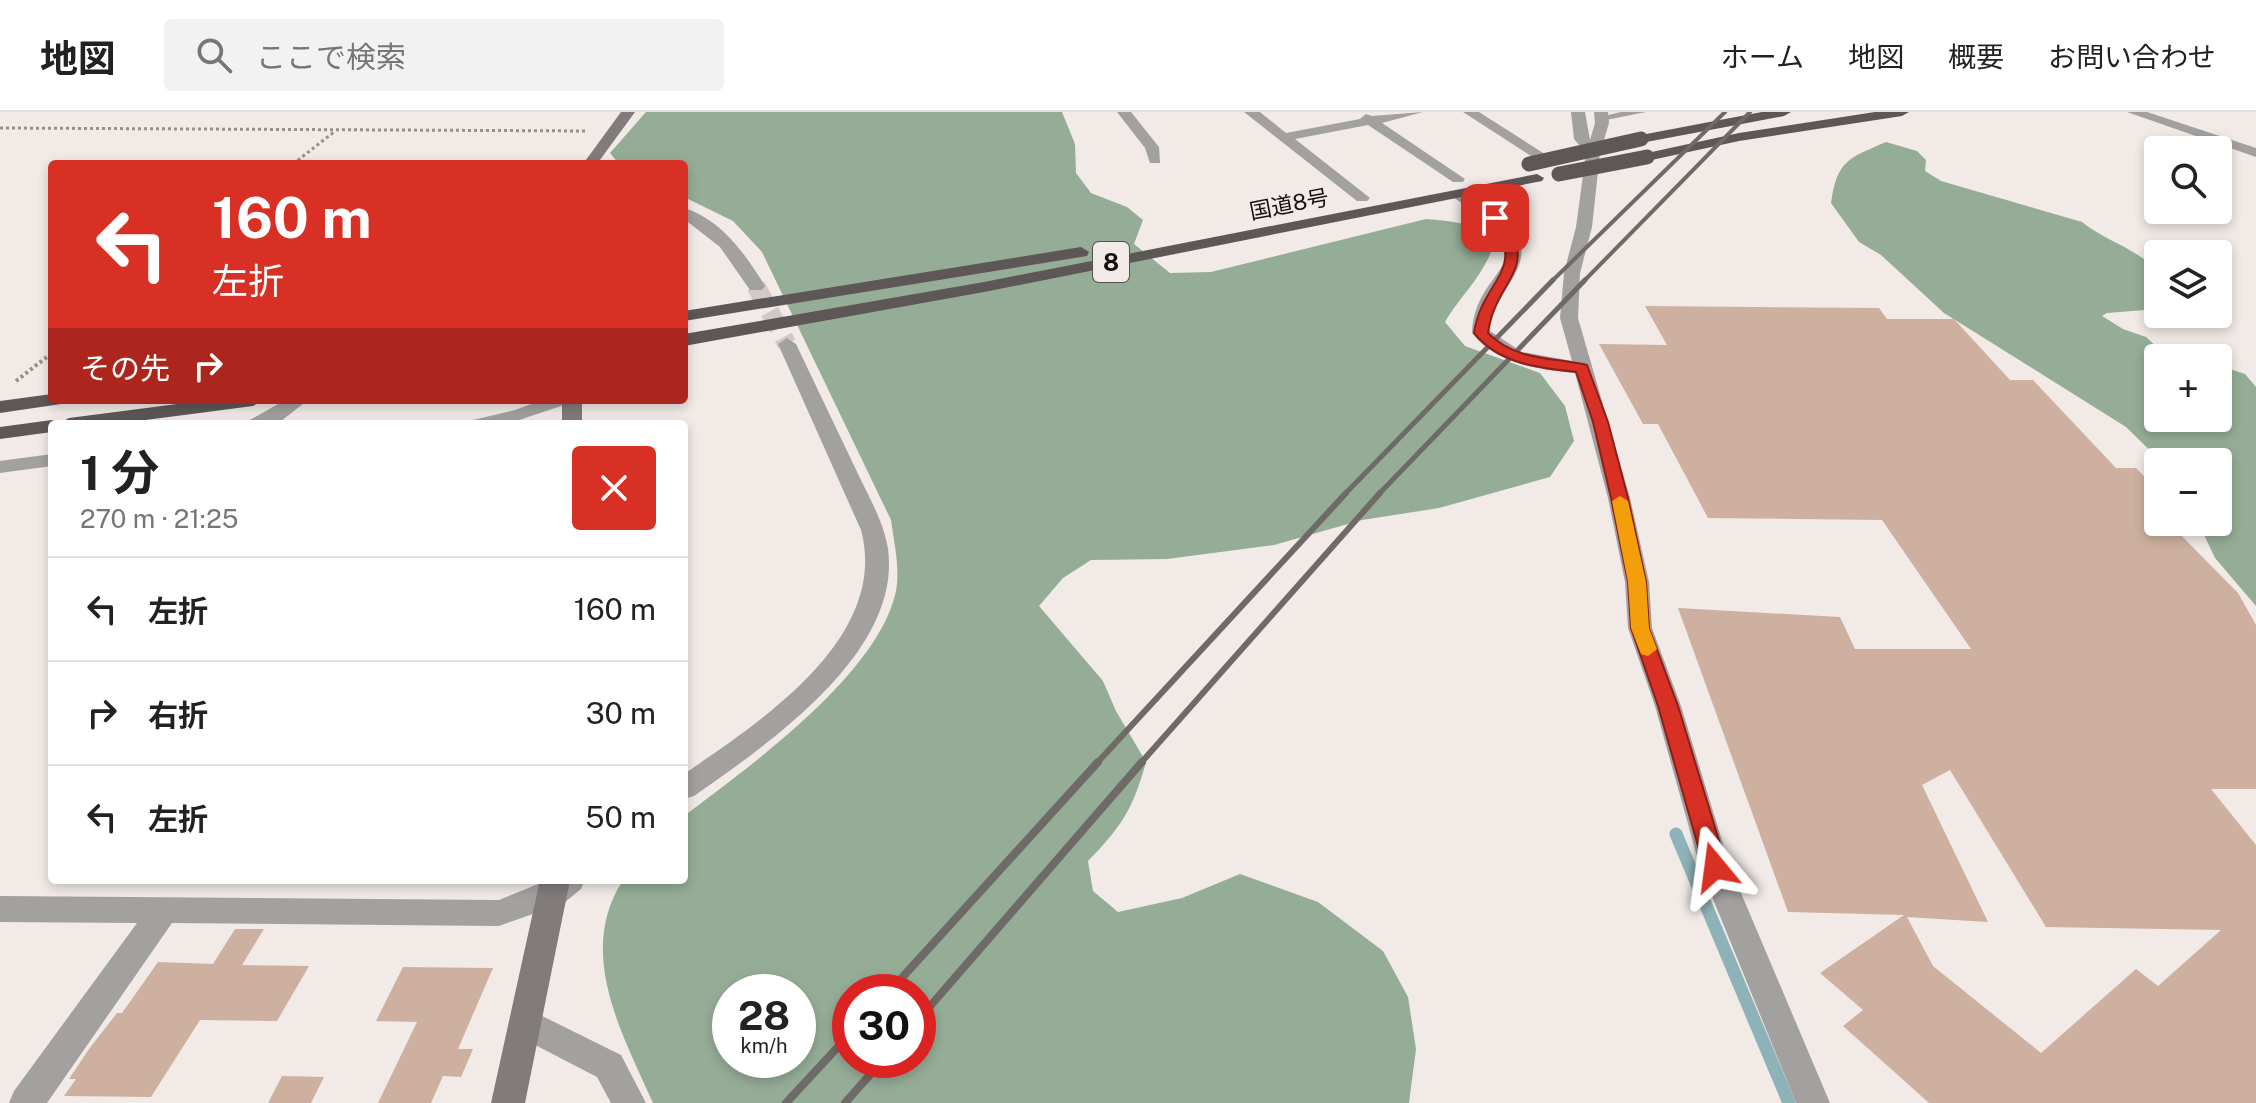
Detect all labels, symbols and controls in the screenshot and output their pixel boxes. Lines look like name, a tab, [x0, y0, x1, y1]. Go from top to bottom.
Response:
search box	[164, 19, 724, 91]
icon: search	[192, 33, 236, 77]
text: 地図	[40, 36, 116, 81]
text: ここで検索	[256, 39, 406, 75]
text: ホーム	[1721, 40, 1804, 73]
text: 地図	[1848, 40, 1904, 73]
text: 概要	[1948, 40, 2004, 73]
text: お問い合わせ	[2048, 40, 2216, 73]
map controls	[2144, 136, 2232, 536]
button: search	[2144, 136, 2232, 224]
street label: 国道8号	[1247, 184, 1331, 224]
pin	[1461, 184, 1529, 252]
text: 160 m	[212, 185, 372, 251]
icon: left	[80, 192, 184, 296]
icon: arrive	[1473, 196, 1517, 240]
button: layers	[2144, 240, 2232, 328]
road number: 8	[1093, 242, 1129, 282]
text: 左折	[212, 260, 284, 302]
icon: right	[186, 344, 230, 388]
button: +	[2144, 344, 2232, 432]
text: その先	[80, 350, 170, 386]
text: 1 分	[80, 444, 159, 501]
button: close	[572, 446, 656, 530]
button: −	[2144, 448, 2232, 536]
text: 270 m · 21:25	[80, 503, 238, 534]
icon: left	[80, 587, 124, 631]
text: 160 m	[574, 591, 656, 627]
text: 左折	[148, 593, 208, 629]
icon: right	[80, 691, 124, 735]
text: 30 m	[586, 695, 656, 731]
text: 右折	[148, 697, 208, 733]
icon: left	[80, 795, 124, 839]
text: 50 m	[585, 799, 656, 835]
text: 左折	[148, 801, 208, 837]
position arrow	[1673, 825, 1757, 909]
speed limit sign: 30	[832, 974, 936, 1078]
text: 28	[738, 992, 790, 1039]
text: km/h	[740, 1034, 788, 1058]

